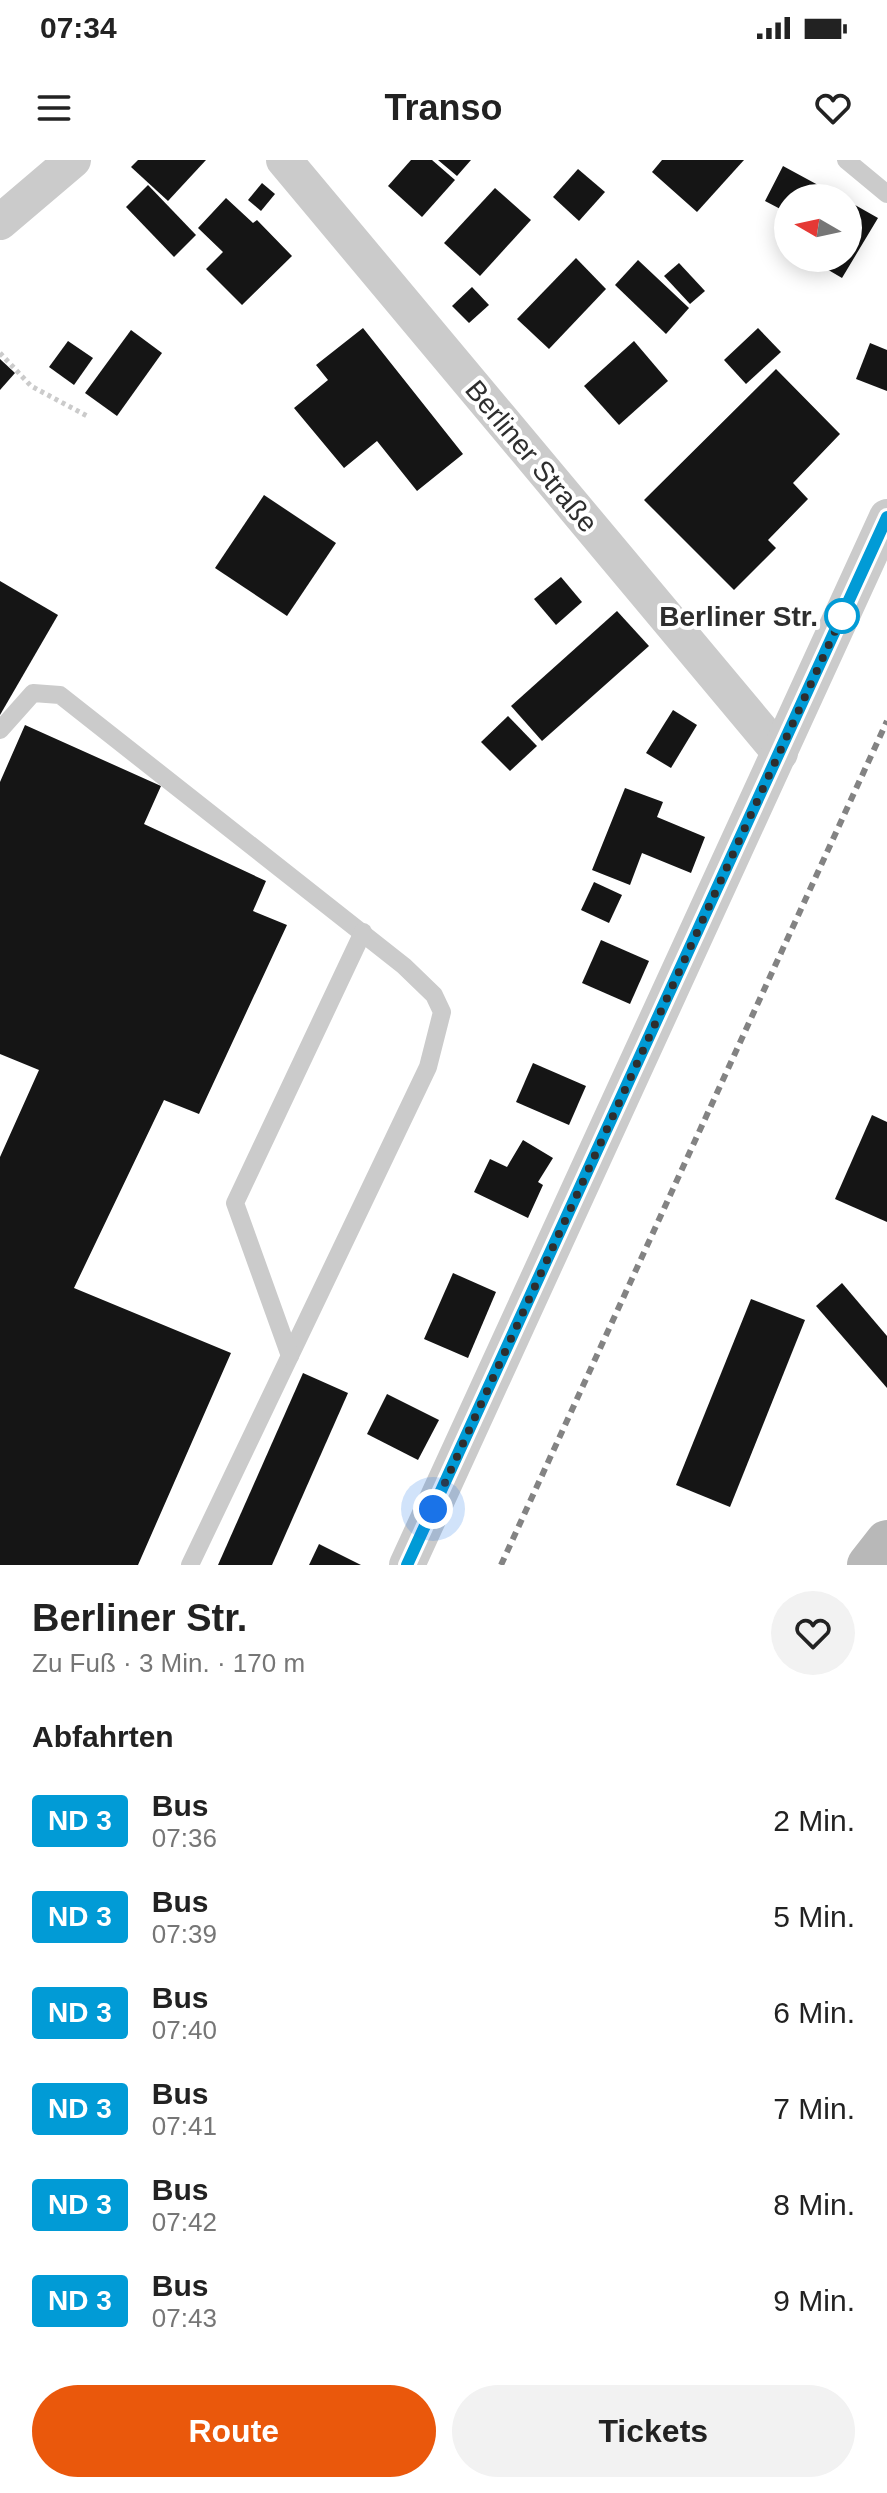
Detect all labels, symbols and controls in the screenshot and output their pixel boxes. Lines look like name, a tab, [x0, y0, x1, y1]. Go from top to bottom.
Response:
text: 07:34	[40, 11, 117, 44]
icon: menu	[32, 86, 76, 130]
icon: heart	[811, 86, 855, 130]
text: Transo	[384, 87, 503, 128]
north arrow	[774, 184, 862, 272]
map controls	[774, 184, 862, 272]
street label: Berliner Straße	[459, 374, 604, 538]
marker: Berliner Str.	[825, 599, 859, 633]
place label: Berliner Str.	[659, 601, 818, 632]
your location	[413, 1489, 453, 1529]
button: heart	[771, 1591, 855, 1675]
text: Berliner Str.	[32, 1597, 247, 1639]
text: Zu Fuß · 3 Min. · 170 m	[32, 1648, 305, 1678]
text: Abfahrten	[32, 1720, 174, 1753]
text: Bus	[152, 1789, 208, 1822]
text: 2 Min.	[773, 1804, 855, 1837]
text: ND 3	[48, 1805, 112, 1836]
text: 07:36	[152, 1823, 217, 1853]
text: Bus	[152, 1885, 208, 1918]
text: 5 Min.	[773, 1900, 855, 1933]
text: ND 3	[48, 1901, 112, 1932]
text: 07:39	[152, 1919, 217, 1949]
text: Bus	[152, 1981, 208, 2014]
text: 6 Min.	[773, 1996, 855, 2029]
text: ND 3	[48, 1997, 112, 2028]
text: 07:40	[152, 2015, 217, 2045]
text: Bus	[152, 2077, 208, 2110]
text: 7 Min.	[773, 2092, 855, 2125]
text: ND 3	[48, 2093, 112, 2124]
text: 07:41	[152, 2111, 217, 2141]
text: Bus	[152, 2173, 208, 2206]
text: 8 Min.	[773, 2188, 855, 2221]
text: ND 3	[48, 2189, 112, 2220]
text: 07:42	[152, 2207, 217, 2237]
text: Bus	[152, 2269, 208, 2302]
text: 9 Min.	[773, 2284, 855, 2317]
text: ND 3	[48, 2285, 112, 2316]
text: 07:43	[152, 2303, 217, 2333]
button: Route	[32, 2385, 436, 2477]
button: Tickets	[452, 2385, 855, 2477]

